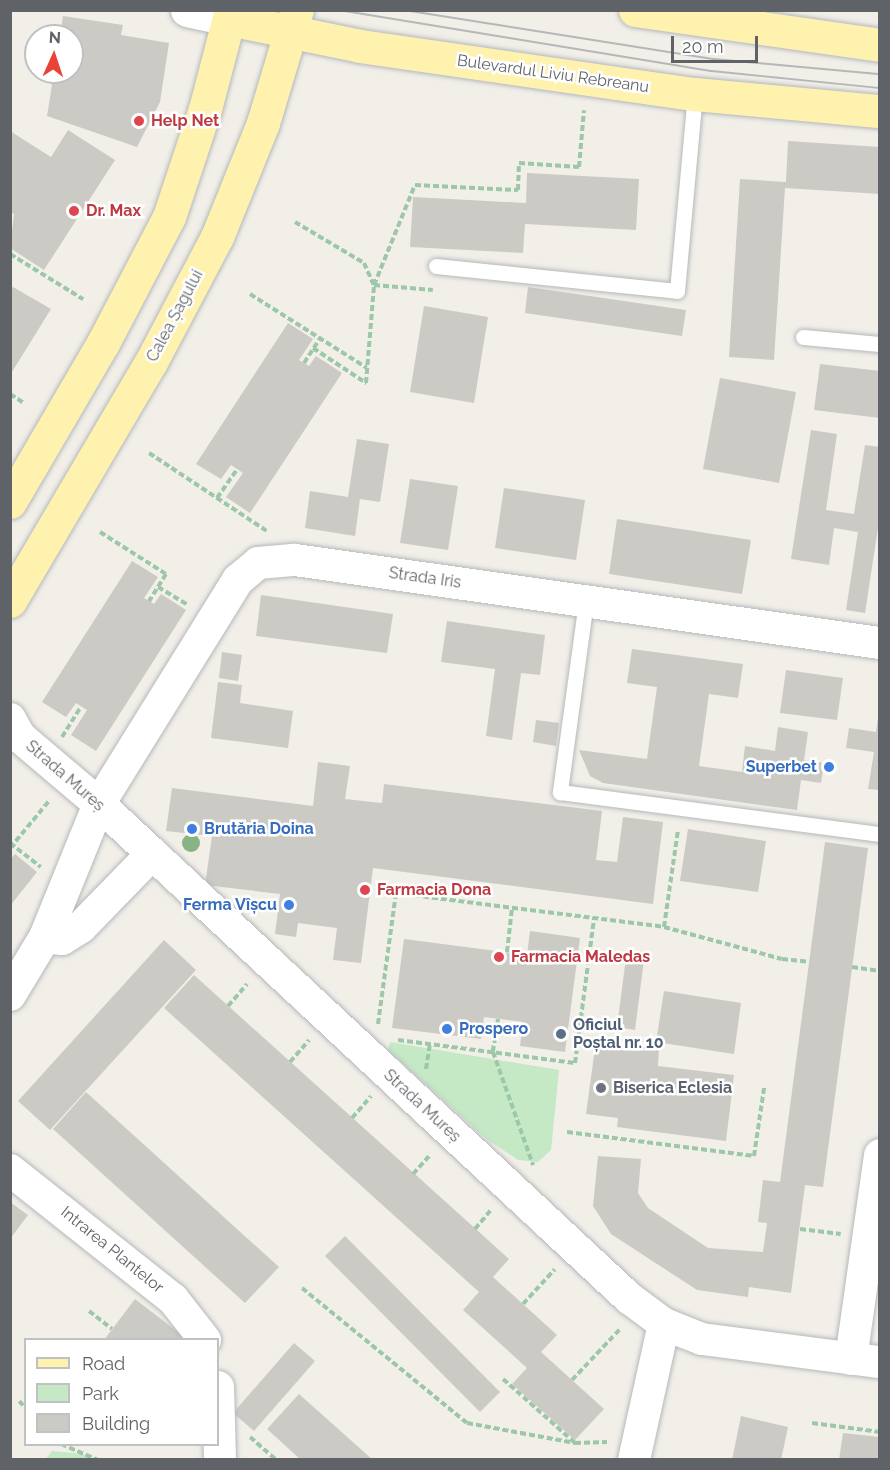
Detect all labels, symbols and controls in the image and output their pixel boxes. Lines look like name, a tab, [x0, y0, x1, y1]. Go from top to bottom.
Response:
north arrow	[24, 24, 84, 84]
scale bar	[674, 24, 761, 62]
text: N	[48, 28, 61, 47]
text: 20 m	[682, 36, 724, 57]
street label: Bulevardul Liviu Rebreanu	[456, 51, 650, 97]
place label: Help Net	[151, 111, 219, 131]
marker: Help Net	[132, 114, 146, 128]
place label: Dr. Max	[86, 201, 141, 221]
marker: Dr. Max	[67, 204, 81, 218]
street label: Calea Șagului	[143, 267, 207, 365]
street label: Strada Iris	[388, 563, 462, 593]
street label: Strada Mureș	[22, 737, 108, 815]
place label: Superbet	[746, 757, 817, 777]
marker: Superbet	[822, 760, 836, 774]
place label: Brutăria Doina	[204, 819, 314, 839]
marker: Brutăria Doina	[185, 822, 199, 836]
place label: Farmacia Dona	[377, 880, 491, 900]
marker: Farmacia Dona	[358, 883, 372, 897]
place label: Ferma Vîșcu	[183, 895, 277, 915]
marker: Ferma Vîșcu	[282, 898, 296, 912]
place label: Farmacia Maledas	[511, 947, 650, 967]
marker: Farmacia Maledas	[492, 950, 506, 964]
place label: Oficiul Poștal nr. 10	[573, 1015, 664, 1053]
place label: Prospero	[459, 1019, 528, 1039]
marker: Prospero	[440, 1022, 454, 1036]
marker: Oficiul Poștal nr. 10	[554, 1027, 568, 1041]
street label: Strada Mureș	[380, 1066, 464, 1146]
place label: Biserica Eclesia	[613, 1078, 732, 1098]
marker: Biserica Eclesia	[594, 1081, 608, 1095]
street label: Intrarea Plantelor	[57, 1203, 167, 1297]
legend	[24, 1338, 219, 1446]
text: Road	[82, 1353, 125, 1374]
text: Park	[82, 1383, 119, 1404]
text: Building	[82, 1413, 150, 1434]

